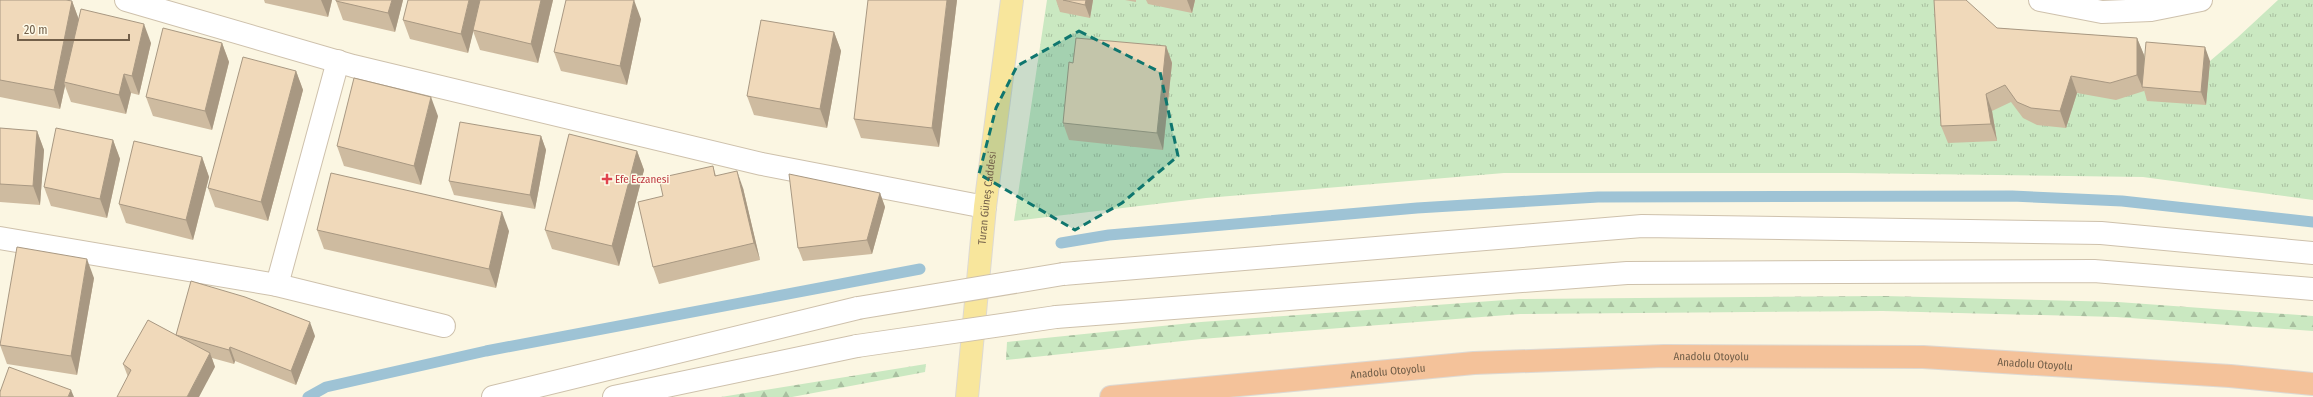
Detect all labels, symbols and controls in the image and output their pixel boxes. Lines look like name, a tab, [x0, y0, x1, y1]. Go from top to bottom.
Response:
scale bar	[18, 16, 129, 42]
text: 20 m	[24, 23, 48, 37]
street label: Turan Güneş Caddesi	[975, 150, 999, 245]
place label: Efe Eczanesi	[615, 173, 669, 186]
marker: Efe Eczanesi	[602, 174, 612, 184]
street label: Anadolu Otoyolu	[1674, 350, 1749, 363]
street label: Anadolu Otoyolu	[1997, 356, 2073, 373]
street label: Anadolu Otoyolu	[1350, 362, 1426, 382]

